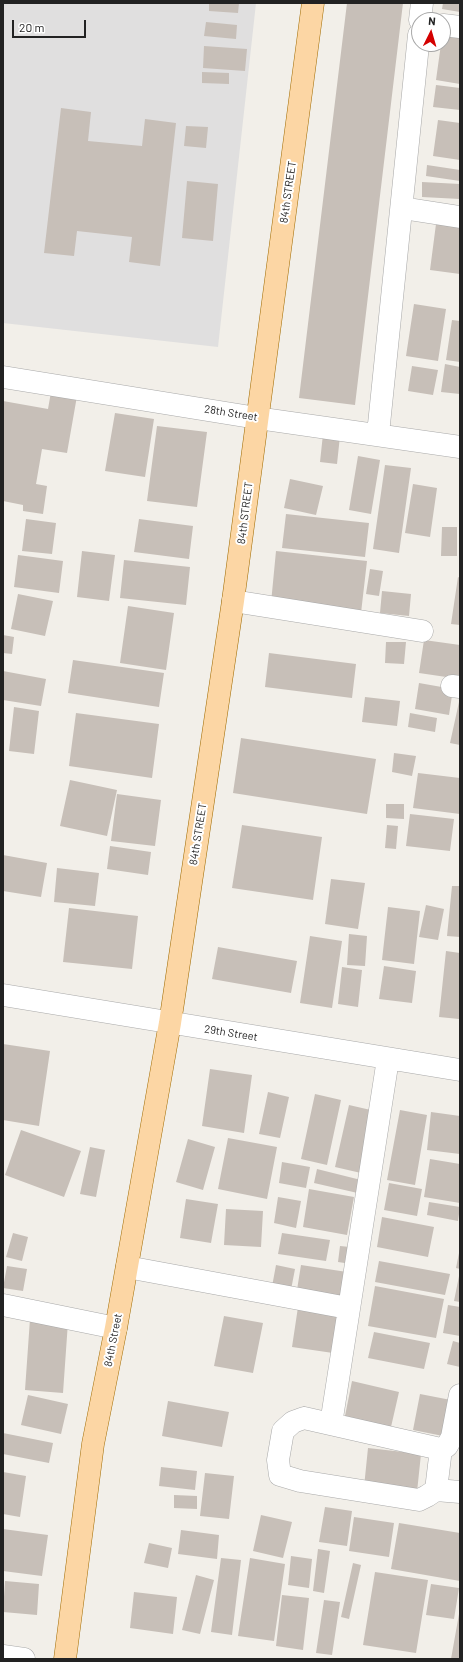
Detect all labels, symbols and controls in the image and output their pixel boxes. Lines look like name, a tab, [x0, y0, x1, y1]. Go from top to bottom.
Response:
scale bar	[14, 12, 88, 38]
north arrow	[411, 12, 451, 52]
text: N	[428, 14, 436, 27]
text: 20 m	[19, 20, 45, 34]
street label: 84th STREET	[277, 160, 299, 224]
street label: 28th Street	[203, 402, 259, 424]
street label: 84th STREET	[235, 481, 255, 545]
street label: 84th STREET	[187, 802, 209, 866]
street label: 29th Street	[203, 1022, 259, 1044]
street label: 84th Street	[101, 1312, 125, 1368]

